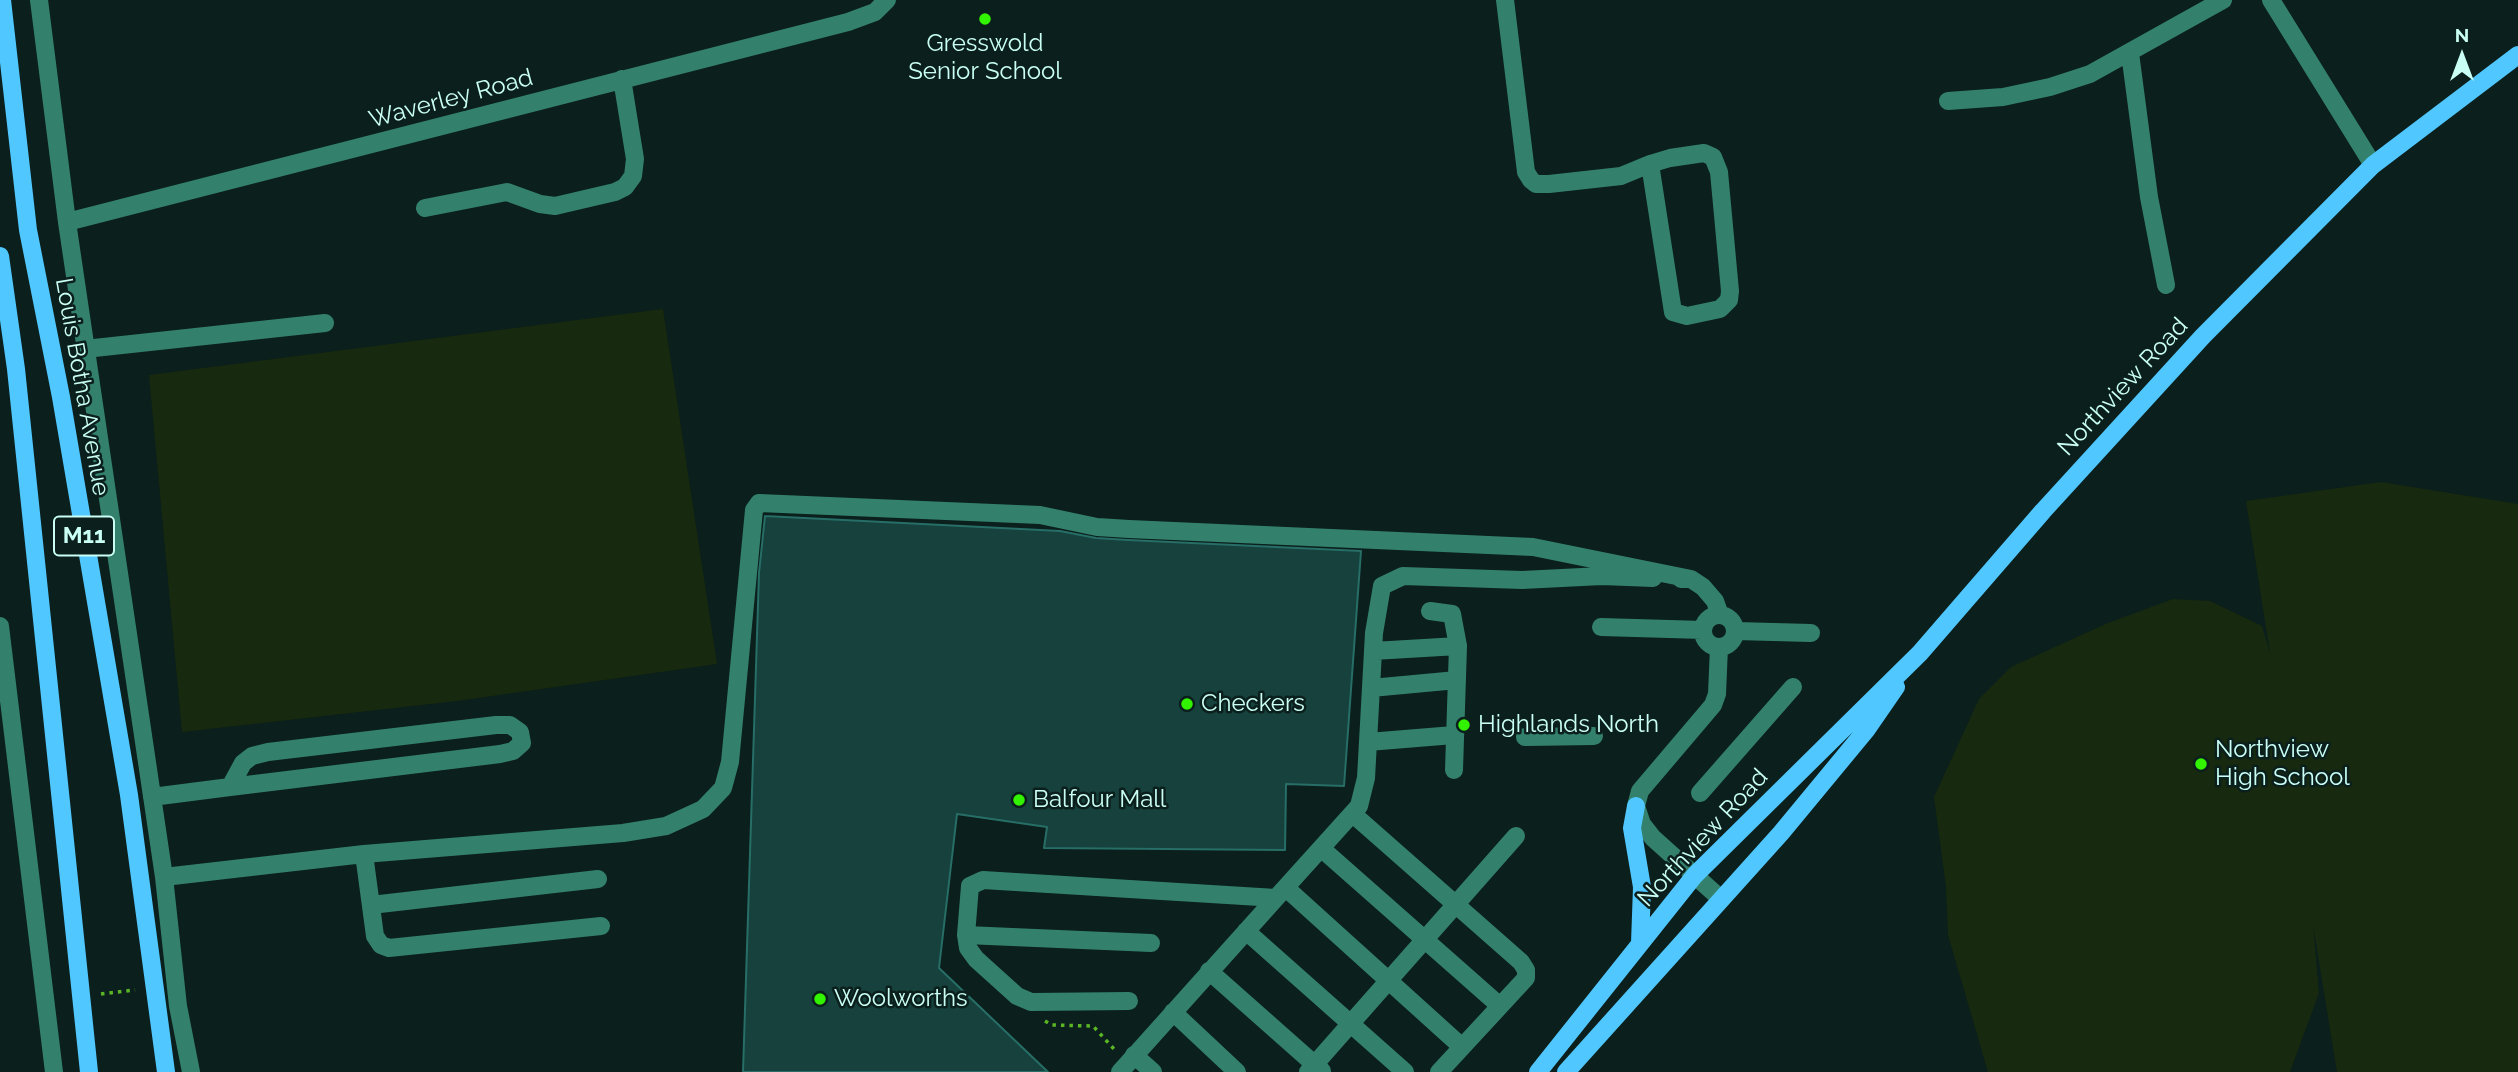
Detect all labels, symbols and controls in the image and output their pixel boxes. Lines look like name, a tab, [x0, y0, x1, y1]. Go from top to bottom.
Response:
marker: Gresswold Senior School	[977, 11, 993, 27]
north arrow	[2427, 21, 2497, 91]
text: N	[2455, 24, 2469, 46]
place label: Gresswold Senior School	[908, 30, 1062, 86]
street label: Waverley Road	[366, 63, 536, 135]
street label: Louis Botha Avenue	[49, 276, 115, 498]
street label: Northview Road	[2052, 312, 2194, 462]
road number: M11	[54, 516, 114, 556]
place label: Checkers	[1201, 690, 1305, 718]
marker: Checkers	[1179, 696, 1195, 712]
place label: Highlands North	[1478, 711, 1659, 739]
marker: Highlands North	[1456, 717, 1472, 733]
place label: Northview High School	[2215, 736, 2350, 792]
marker: Northview High School	[2193, 756, 2209, 772]
street label: Northview Road	[1632, 763, 1774, 913]
place label: Balfour Mall	[1033, 786, 1166, 814]
marker: Balfour Mall	[1011, 792, 1027, 808]
place label: Woolworths	[834, 985, 968, 1013]
marker: Woolworths	[812, 991, 828, 1007]

